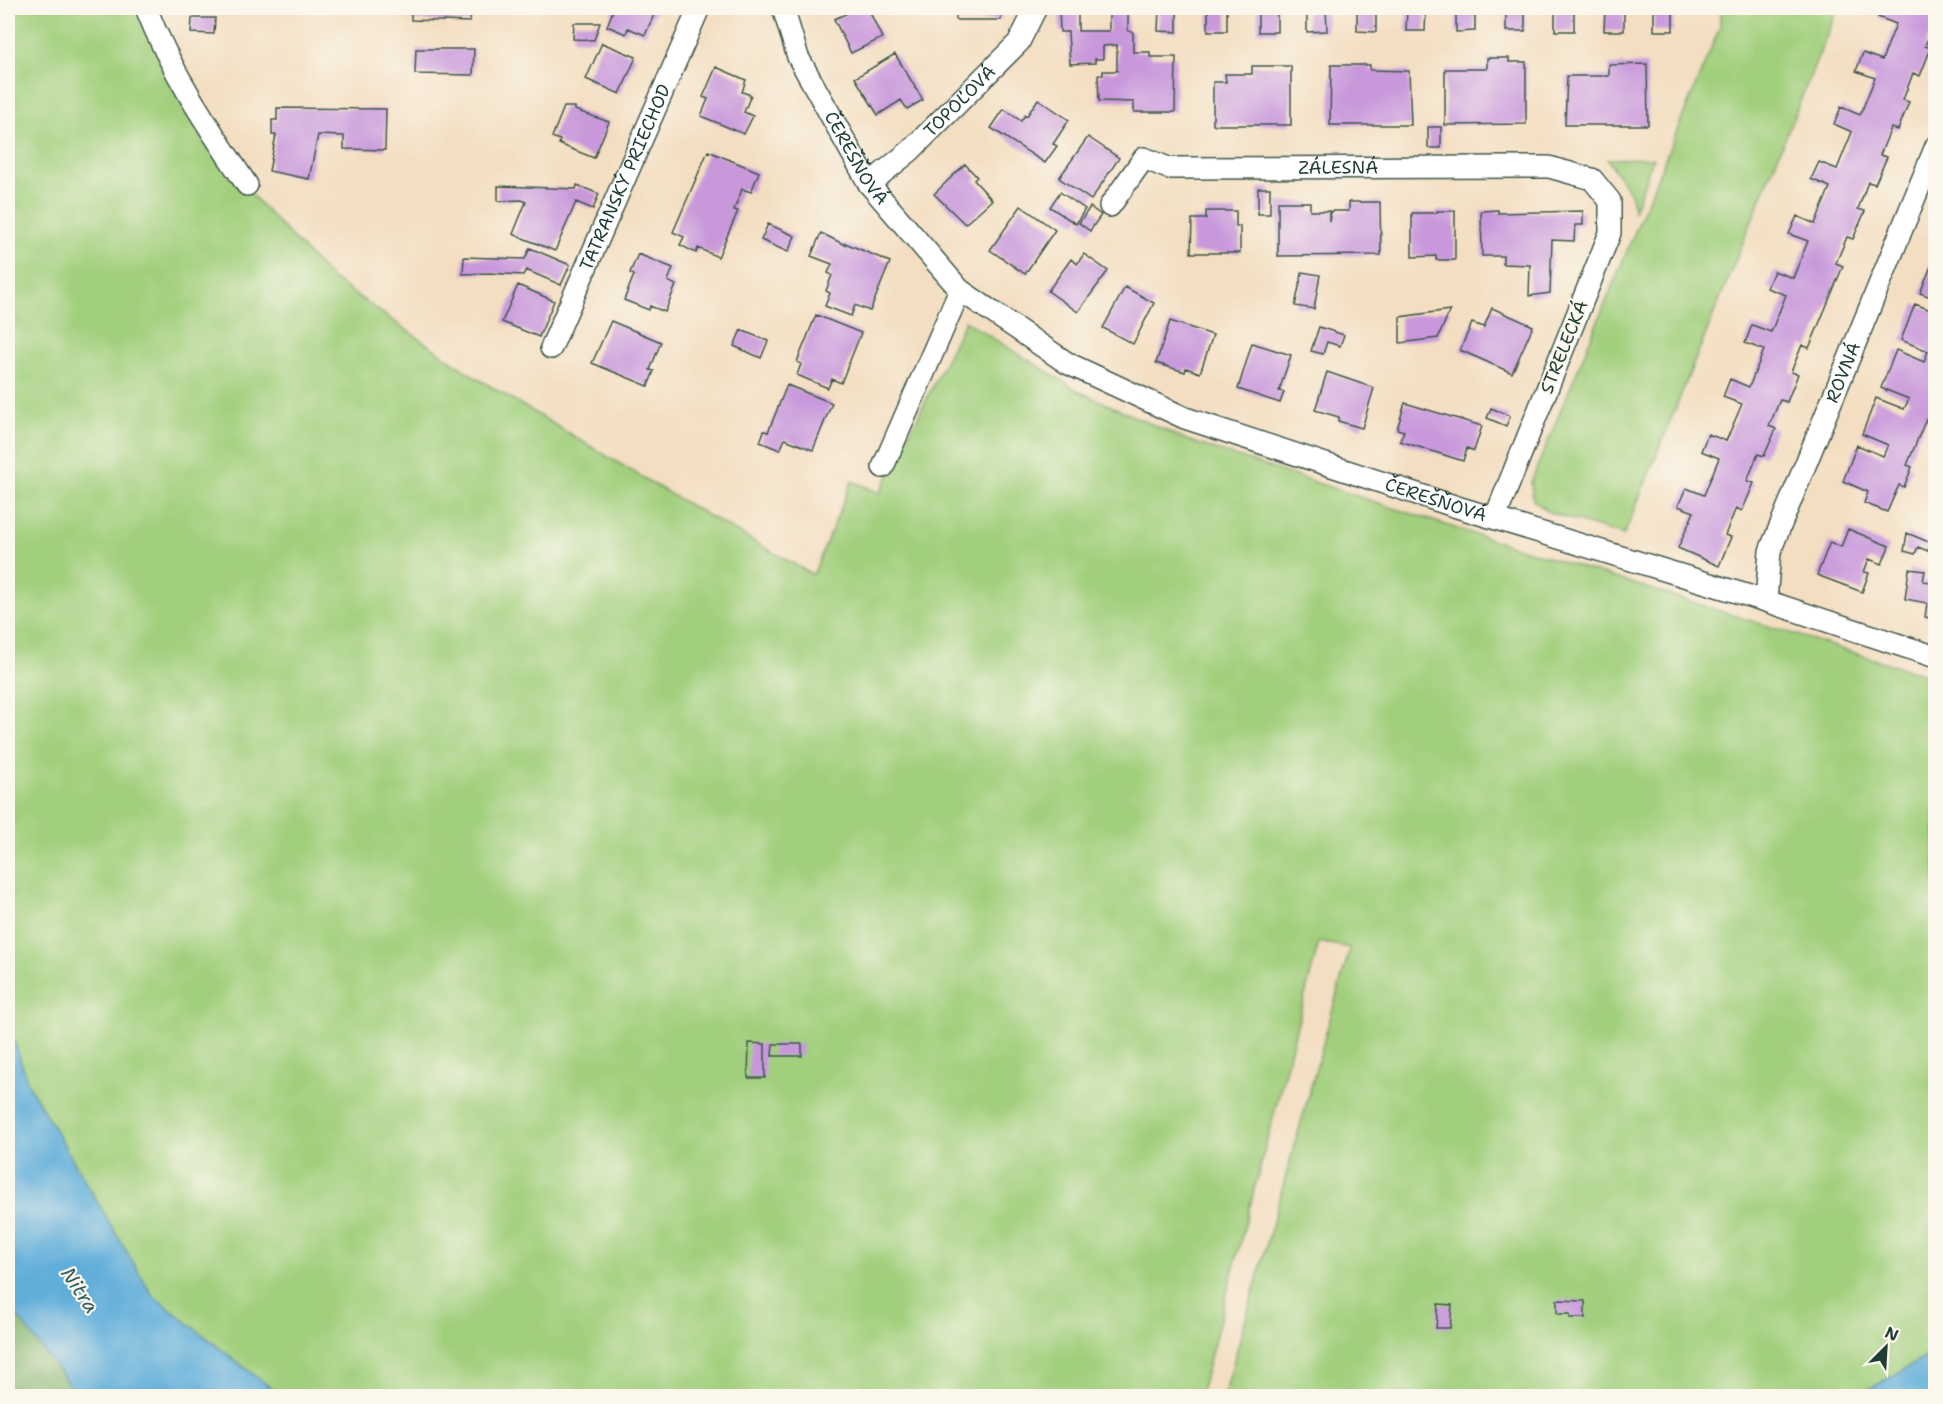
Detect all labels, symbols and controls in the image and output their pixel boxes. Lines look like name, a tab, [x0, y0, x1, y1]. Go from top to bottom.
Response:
street label: TOPOĽOVÁ	[918, 60, 1001, 143]
street label: TATRANSKÝ PRIECHOD	[574, 80, 676, 274]
street label: ČEREŠŇOVÁ	[819, 107, 894, 210]
street label: ZÁLESNÁ	[1298, 155, 1378, 180]
street label: STRELECKÁ	[1534, 297, 1594, 397]
street label: ROVNÁ	[1820, 339, 1866, 406]
street label: ČEREŠŇOVÁ	[1382, 472, 1490, 527]
water label: Nitra	[55, 1262, 105, 1318]
north arrow	[1856, 1317, 1916, 1377]
text: N	[1882, 1322, 1902, 1346]

